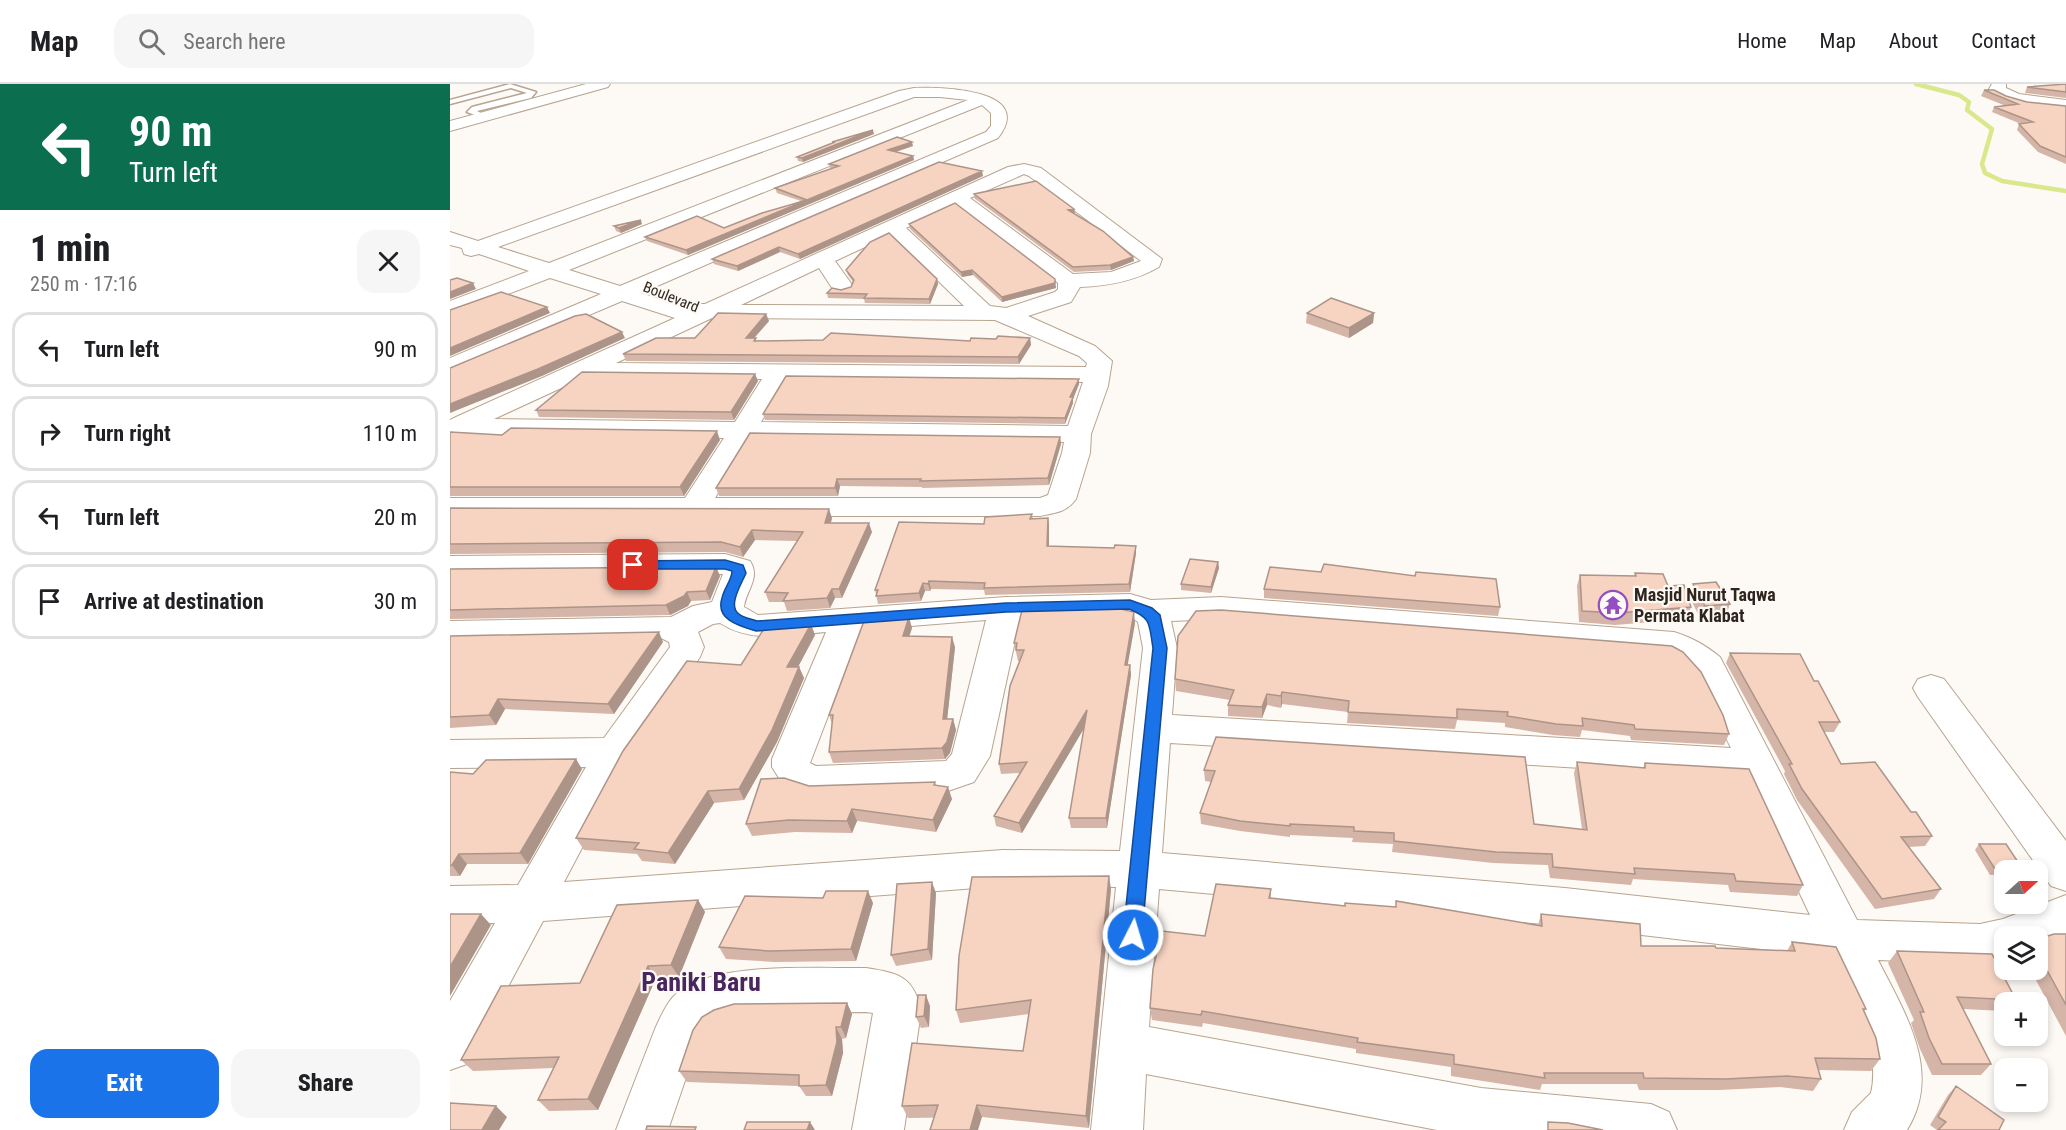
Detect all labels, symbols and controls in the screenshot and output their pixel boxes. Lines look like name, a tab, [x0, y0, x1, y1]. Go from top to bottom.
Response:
search box	[114, 14, 534, 68]
text: Map	[30, 25, 78, 58]
icon: search	[135, 25, 168, 58]
text: Search here	[183, 29, 286, 54]
text: Home	[1737, 29, 1787, 53]
text: Map	[1820, 29, 1856, 53]
text: About	[1889, 29, 1938, 53]
text: Contact	[1971, 29, 2036, 53]
text: 90 m	[129, 107, 212, 156]
icon: left	[30, 108, 108, 186]
text: Turn left	[129, 157, 218, 189]
text: 1 min	[30, 228, 110, 270]
button: close	[357, 230, 420, 293]
text: 250 m · 17:16	[30, 272, 137, 296]
street label: Boulevard	[640, 278, 702, 316]
icon: left	[33, 333, 66, 366]
text: Turn left	[84, 337, 159, 362]
text: 90 m	[374, 337, 417, 362]
icon: right	[33, 417, 66, 450]
text: Turn right	[84, 421, 171, 446]
text: 110 m	[363, 421, 417, 446]
icon: left	[33, 501, 66, 534]
text: Turn left	[84, 505, 159, 530]
text: 20 m	[374, 505, 417, 530]
pin	[607, 539, 658, 590]
icon: arrive	[616, 548, 649, 581]
place label: Masjid Nurut Taqwa Permata Klabat	[1634, 584, 1776, 626]
icon: arrive	[33, 585, 66, 618]
text: Arrive at destination	[84, 589, 264, 614]
text: 30 m	[374, 589, 417, 614]
temple icon: Masjid Nurut Taqwa Permata Klabat	[1597, 589, 1629, 621]
north arrow	[1994, 860, 2048, 914]
map controls	[1994, 860, 2048, 1112]
position arrow	[1101, 903, 1165, 967]
button: layers	[1994, 926, 2048, 980]
district label: Paniki Baru	[641, 967, 761, 997]
button: +	[1994, 992, 2048, 1046]
button: Exit	[30, 1049, 219, 1118]
button: Share	[231, 1049, 420, 1118]
button: −	[1994, 1058, 2048, 1112]

